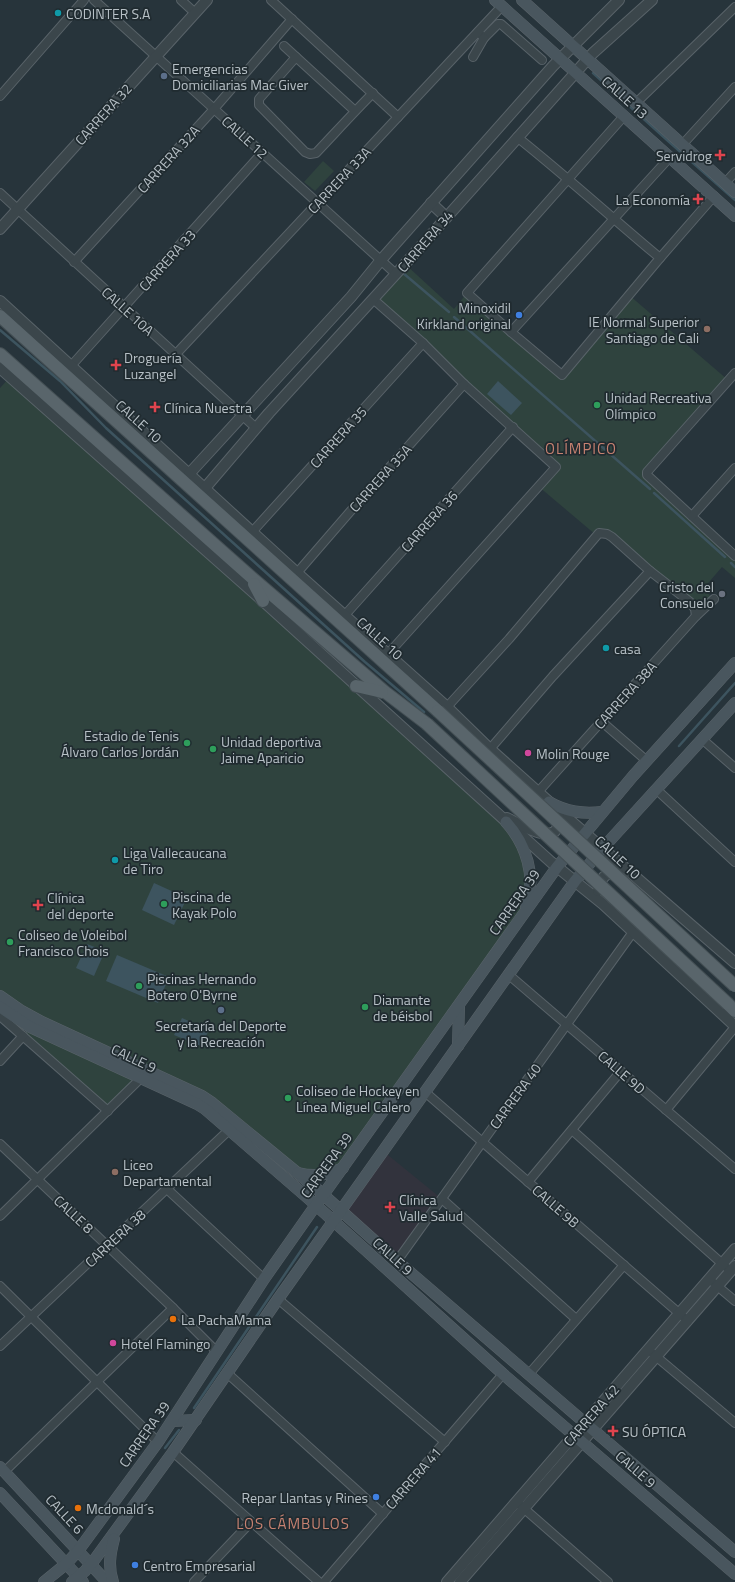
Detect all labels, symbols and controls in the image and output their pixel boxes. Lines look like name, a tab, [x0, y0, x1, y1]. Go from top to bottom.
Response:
place label: CODINTER S.A	[66, 3, 151, 24]
marker: CODINTER S.A	[53, 8, 63, 18]
place label: Emergencias Domiciliarias Mac Giver	[172, 58, 309, 95]
marker: Emergencias Domiciliarias Mac Giver	[159, 71, 169, 81]
street label: CALLE 13	[597, 71, 653, 123]
street label: CARRERA 32	[70, 79, 136, 149]
street label: CALLE 12	[217, 111, 273, 163]
street label: CARRERA 32A	[132, 120, 205, 198]
street label: CARRERA 33A	[302, 141, 376, 218]
place label: Servidrog	[656, 145, 712, 166]
marker: Servidrog	[715, 150, 725, 160]
place label: La Economía	[615, 189, 690, 210]
marker: La Economía	[693, 194, 703, 204]
street label: CARRERA 34	[392, 205, 458, 277]
street label: CARRERA 33	[134, 225, 200, 295]
street label: CALLE 10A	[97, 282, 159, 341]
place label: Minoxidil Kirkland original	[417, 297, 511, 334]
marker: Minoxidil Kirkland original	[514, 310, 524, 320]
place label: IE Normal Superior Santiago de Cali	[588, 311, 699, 348]
marker: IE Normal Superior Santiago de Cali	[702, 324, 712, 334]
place label: Droguería Luzangel	[124, 347, 182, 384]
marker: Droguería Luzangel	[111, 360, 121, 370]
place label: Unidad Recreativa Olímpico	[605, 387, 712, 424]
street label: CALLE 10	[111, 395, 167, 448]
place label: Clínica Nuestra	[164, 397, 252, 418]
marker: Unidad Recreativa Olímpico	[592, 400, 602, 410]
marker: Clínica Nuestra	[149, 401, 161, 413]
street label: CARRERA 35	[305, 401, 372, 472]
district label: OLÍMPICO	[545, 437, 617, 460]
street label: CARRERA 35A	[344, 439, 417, 517]
street label: CARRERA 36	[396, 485, 463, 556]
place label: Cristo del Consuelo	[659, 576, 714, 613]
marker: Cristo del Consuelo	[717, 589, 727, 599]
street label: CALLE 10	[352, 612, 408, 665]
place label: casa	[614, 638, 641, 659]
marker: casa	[601, 643, 611, 653]
street label: CARRERA 38A	[589, 656, 662, 734]
place label: Estadio de Tenis Álvaro Carlos Jordán	[61, 725, 179, 762]
place label: Unidad deportiva Jaime Aparicio	[221, 731, 321, 768]
marker: Estadio de Tenis Álvaro Carlos Jordán	[182, 738, 192, 748]
place label: Molin Rouge	[536, 743, 610, 764]
marker: Unidad deportiva Jaime Aparicio	[208, 744, 218, 754]
marker: Molin Rouge	[523, 748, 533, 758]
street label: CALLE 10	[590, 830, 646, 884]
place label: Liga Vallecaucana de Tiro	[123, 842, 227, 879]
marker: Liga Vallecaucana de Tiro	[110, 855, 120, 865]
street label: CARRERA 39	[483, 864, 545, 939]
place label: Piscina de Kayak Polo	[172, 886, 237, 923]
place label: Clínica del deporte	[47, 887, 114, 924]
marker: Clínica del deporte	[32, 899, 44, 911]
marker: Piscina de Kayak Polo	[159, 899, 169, 909]
place label: Coliseo de Voleibol Francisco Chois	[18, 924, 127, 961]
marker: Coliseo de Voleibol Francisco Chois	[5, 937, 15, 947]
place label: Piscinas Hernando Botero O'Byrne	[147, 968, 256, 1005]
marker: Piscinas Hernando Botero O'Byrne	[134, 981, 144, 991]
place label: Diamante de béisbol	[373, 989, 433, 1026]
marker: Diamante de béisbol	[360, 1002, 370, 1012]
marker: Secretaría del Deporte y la Recreación	[216, 1005, 226, 1015]
place label: Secretaría del Deporte y la Recreación	[156, 1015, 286, 1052]
street label: CALLE 9	[108, 1038, 160, 1078]
street label: CALLE 9D	[594, 1045, 650, 1099]
street label: CARRERA 40	[484, 1059, 546, 1133]
place label: Coliseo de Hockey en Línea Miguel Calero	[296, 1080, 420, 1117]
marker: Coliseo de Hockey en Línea Miguel Calero	[283, 1093, 293, 1103]
street label: CARRERA 39	[295, 1128, 357, 1202]
place label: Liceo Departamental	[123, 1154, 212, 1191]
marker: Liceo Departamental	[110, 1167, 120, 1177]
street label: CALLE 9B	[528, 1179, 584, 1233]
place label: Clínica Valle Salud	[399, 1189, 463, 1226]
street label: CALLE 8	[49, 1190, 99, 1238]
marker: Clínica Valle Salud	[384, 1201, 396, 1213]
street label: CARRERA 38	[80, 1204, 150, 1272]
street label: CALLE 9	[368, 1232, 418, 1280]
place label: La PachaMama	[181, 1309, 271, 1330]
marker: La PachaMama	[168, 1314, 178, 1324]
place label: Hotel Flamingo	[121, 1333, 211, 1354]
marker: Hotel Flamingo	[108, 1338, 118, 1348]
street label: CARRERA 42	[558, 1379, 624, 1451]
street label: CARRERA 39	[113, 1396, 175, 1471]
place label: SU ÓPTICA	[622, 1421, 687, 1442]
marker: SU ÓPTICA	[607, 1425, 619, 1437]
street label: CARRERA 41	[380, 1442, 446, 1514]
street label: CALLE 9	[611, 1445, 661, 1493]
place label: Repar Llantas y Rines	[242, 1487, 368, 1508]
street label: CALLE 6	[41, 1489, 89, 1539]
marker: Repar Llantas y Rines	[371, 1492, 381, 1502]
place label: Mcdonald´s	[86, 1498, 154, 1519]
marker: Mcdonald´s	[73, 1503, 83, 1513]
district label: LOS CÁMBULOS	[236, 1512, 350, 1535]
place label: Centro Empresarial	[143, 1555, 255, 1576]
marker: Centro Empresarial	[130, 1560, 140, 1570]

